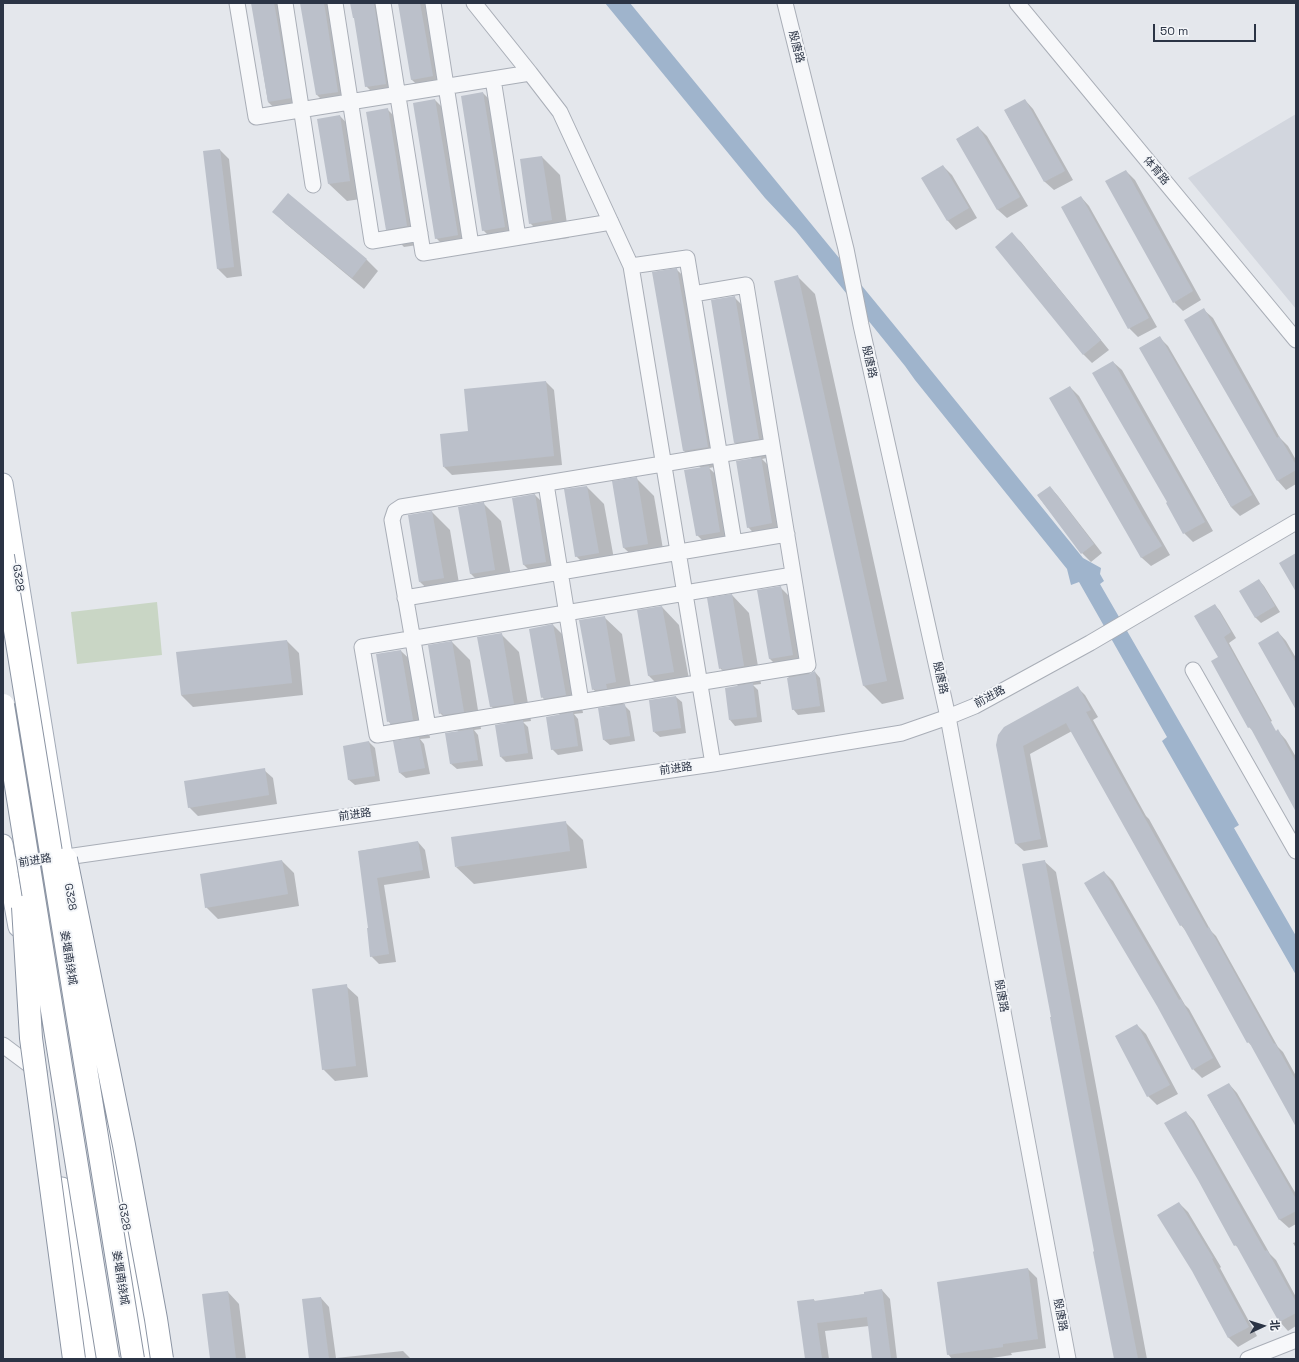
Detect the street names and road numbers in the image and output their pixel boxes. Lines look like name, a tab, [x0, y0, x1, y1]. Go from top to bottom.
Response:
street label: 殷唐路	[786, 29, 806, 65]
street label: 体育路	[1140, 154, 1172, 188]
street label: 殷唐路	[859, 344, 879, 380]
street label: G328	[9, 563, 27, 593]
street label: 殷唐路	[930, 660, 950, 696]
street label: 前进路	[972, 683, 1008, 711]
street label: 前进路	[659, 760, 693, 778]
street label: 前进路	[338, 806, 372, 824]
street label: 前进路	[18, 852, 52, 870]
street label: G328	[61, 882, 79, 912]
street label: 姜堰南绕城	[57, 930, 79, 986]
street label: 殷唐路	[991, 979, 1011, 1013]
street label: G328	[115, 1202, 133, 1232]
street label: 姜堰南绕城	[109, 1250, 131, 1306]
street label: 殷唐路	[1050, 1298, 1070, 1332]

